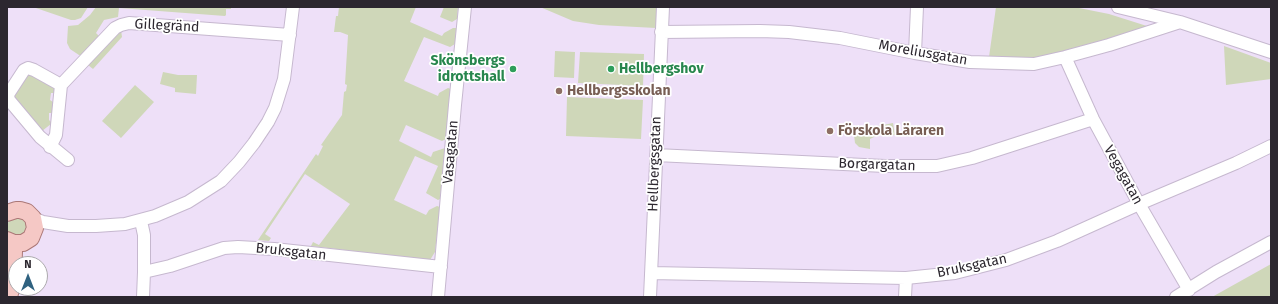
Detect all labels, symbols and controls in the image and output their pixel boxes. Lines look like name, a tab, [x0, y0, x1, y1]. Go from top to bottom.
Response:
street label: Gillegränd	[134, 16, 200, 36]
street label: Moreliusgatan	[877, 37, 969, 69]
place label: Skönsbergs idrottshall	[431, 53, 505, 86]
place label: Hellbergshov	[619, 61, 704, 77]
marker: Skönsbergs idrottshall	[508, 64, 518, 74]
marker: Hellbergshov	[606, 64, 616, 74]
place label: Hellbergsskolan	[567, 83, 670, 99]
marker: Hellbergsskolan	[554, 86, 564, 96]
street label: Hellbergsgatan	[645, 116, 665, 212]
street label: Vasagatan	[440, 119, 462, 185]
place label: Förskola Läraren	[838, 123, 944, 139]
marker: Förskola Läraren	[825, 126, 835, 136]
street label: Vegagatan	[1100, 143, 1146, 207]
street label: Borgargatan	[838, 155, 916, 175]
street label: Bruksgatan	[255, 240, 327, 264]
street label: Bruksgatan	[935, 250, 1009, 282]
north arrow	[8, 256, 48, 296]
text: N	[24, 258, 32, 271]

